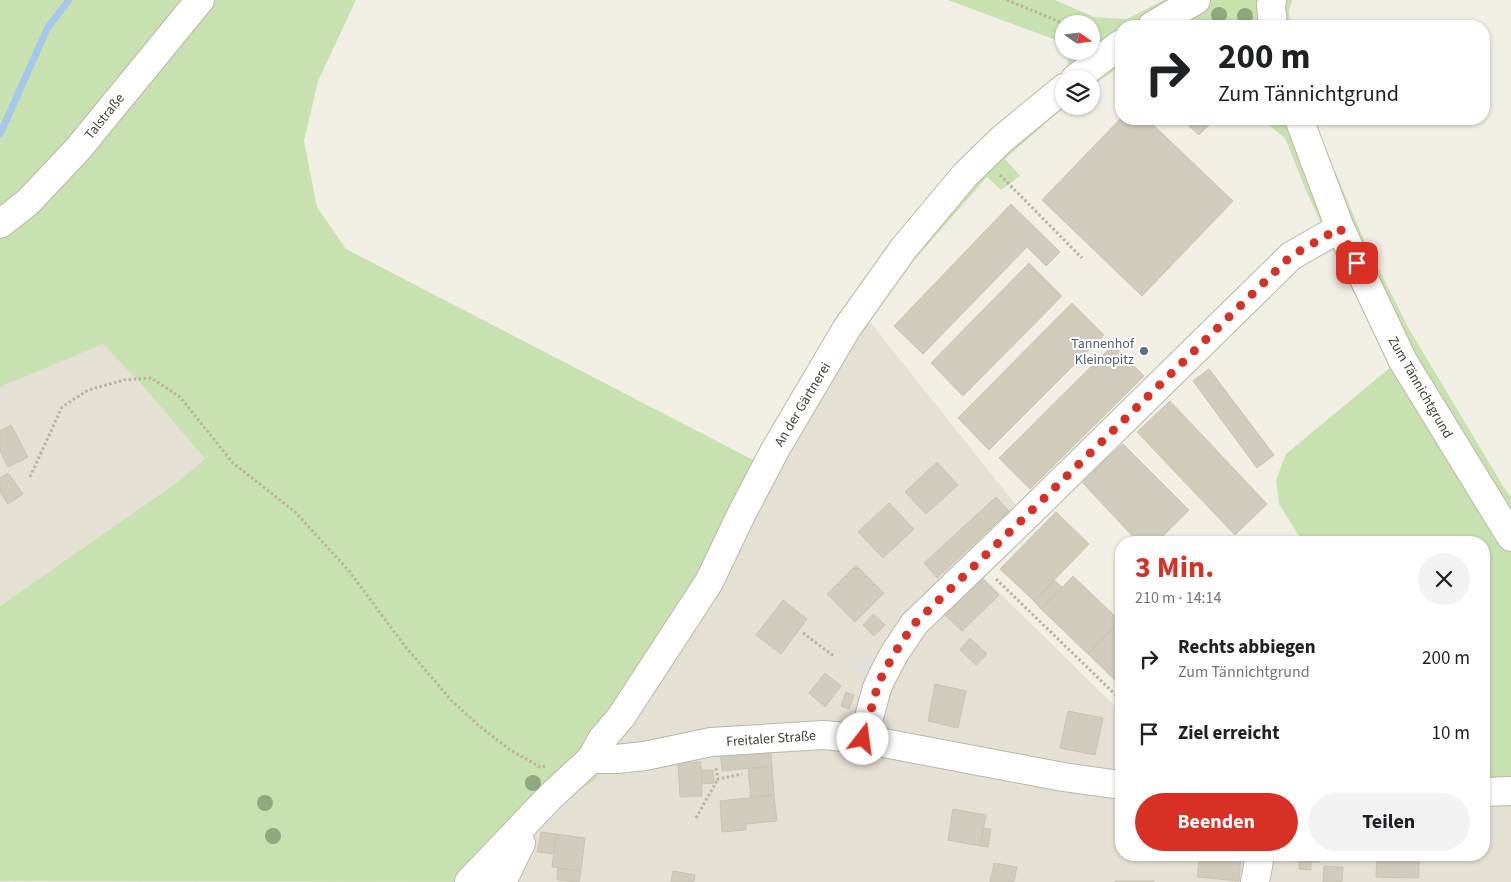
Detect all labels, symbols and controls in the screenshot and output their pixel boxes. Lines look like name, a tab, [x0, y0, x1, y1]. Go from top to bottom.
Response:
north arrow	[1055, 15, 1100, 60]
map controls	[1055, 15, 1100, 115]
text: 200 m	[1218, 32, 1310, 82]
icon: right	[1135, 40, 1200, 105]
button: layers	[1055, 70, 1100, 115]
text: Zum Tännichtgrund	[1218, 78, 1399, 110]
street label: Talstraße	[80, 89, 130, 144]
pin	[1336, 242, 1378, 284]
icon: arrive	[1343, 249, 1371, 277]
street label: Zum Tännichtgrund	[1383, 333, 1458, 442]
place label: Tannenhof Kleinopitz	[1071, 334, 1135, 370]
marker: Tannenhof Kleinopitz	[1138, 345, 1150, 357]
street label: An der Gärtnerei	[770, 358, 836, 451]
text: 3 Min.	[1135, 546, 1214, 589]
button: close	[1418, 553, 1470, 605]
text: 210 m · 14:14	[1135, 587, 1222, 609]
text: Rechts abbiegen	[1178, 634, 1316, 661]
icon: right	[1135, 645, 1163, 673]
text: 200 m	[1422, 645, 1470, 672]
text: Zum Tännichtgrund	[1178, 661, 1310, 683]
position arrow	[836, 712, 888, 764]
icon: arrive	[1135, 720, 1163, 748]
text: Ziel erreicht	[1178, 720, 1279, 747]
text: 10 m	[1432, 720, 1470, 747]
street label: Freitaler Straße	[726, 726, 817, 752]
button: Beenden	[1135, 793, 1298, 851]
button: Teilen	[1308, 793, 1470, 851]

